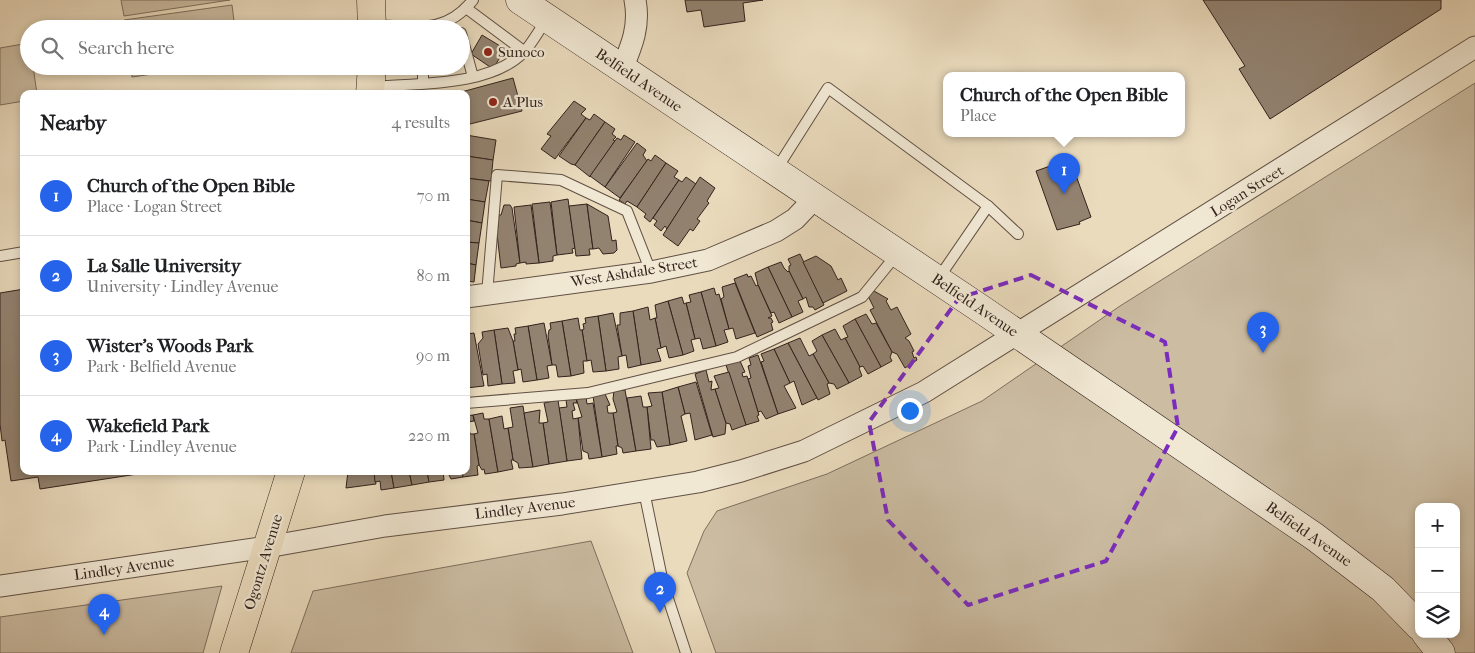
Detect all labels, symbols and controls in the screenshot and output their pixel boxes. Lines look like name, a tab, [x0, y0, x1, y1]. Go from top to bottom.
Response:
search box	[20, 20, 470, 75]
icon: search	[38, 34, 66, 62]
text: Search here	[78, 37, 174, 59]
place label: Sunoco	[498, 43, 545, 61]
street label: Belfield Avenue	[592, 44, 686, 116]
marker: Sunoco	[482, 46, 494, 58]
popup	[943, 72, 1185, 137]
text: Church of the Open Bible	[960, 84, 1168, 106]
place label: A Plus	[502, 93, 544, 111]
marker: A Plus	[487, 96, 499, 108]
text: Place	[960, 106, 997, 125]
text: Nearby	[40, 111, 106, 135]
text: 4 results	[392, 113, 450, 132]
pin: 1	[1048, 153, 1080, 194]
street label: Logan Street	[1207, 161, 1288, 221]
text: Church of the Open Bible	[87, 175, 295, 197]
text: 1	[53, 186, 59, 205]
text: 70 m	[417, 186, 450, 205]
text: Place · Logan Street	[87, 197, 222, 216]
street label: West Ashdale Street	[568, 253, 699, 291]
text: La Salle University	[87, 255, 241, 277]
text: 2	[52, 266, 60, 285]
text: 80 m	[416, 266, 450, 285]
street label: Belfield Avenue	[928, 269, 1022, 341]
text: University · Lindley Avenue	[87, 277, 278, 296]
pin: 3	[1247, 312, 1279, 353]
text: Wister's Woods Park	[87, 335, 253, 357]
text: 3	[53, 346, 59, 365]
text: 90 m	[416, 346, 450, 365]
text: Park · Belfield Avenue	[87, 357, 236, 376]
your location	[897, 398, 923, 424]
text: Wakefield Park	[87, 415, 209, 437]
text: 4	[51, 426, 61, 445]
text: 220 m	[408, 426, 450, 445]
text: Park · Lindley Avenue	[87, 437, 237, 456]
street label: Lindley Avenue	[474, 493, 577, 523]
street label: Belfield Avenue	[1263, 498, 1356, 571]
map controls	[1415, 503, 1460, 638]
button: +	[1415, 503, 1460, 548]
street label: Ogontz Avenue	[240, 511, 286, 612]
button: −	[1415, 548, 1460, 593]
street label: Lindley Avenue	[73, 552, 176, 584]
pin: 2	[644, 572, 676, 613]
button: layers	[1415, 593, 1460, 638]
pin: 4	[88, 594, 120, 635]

